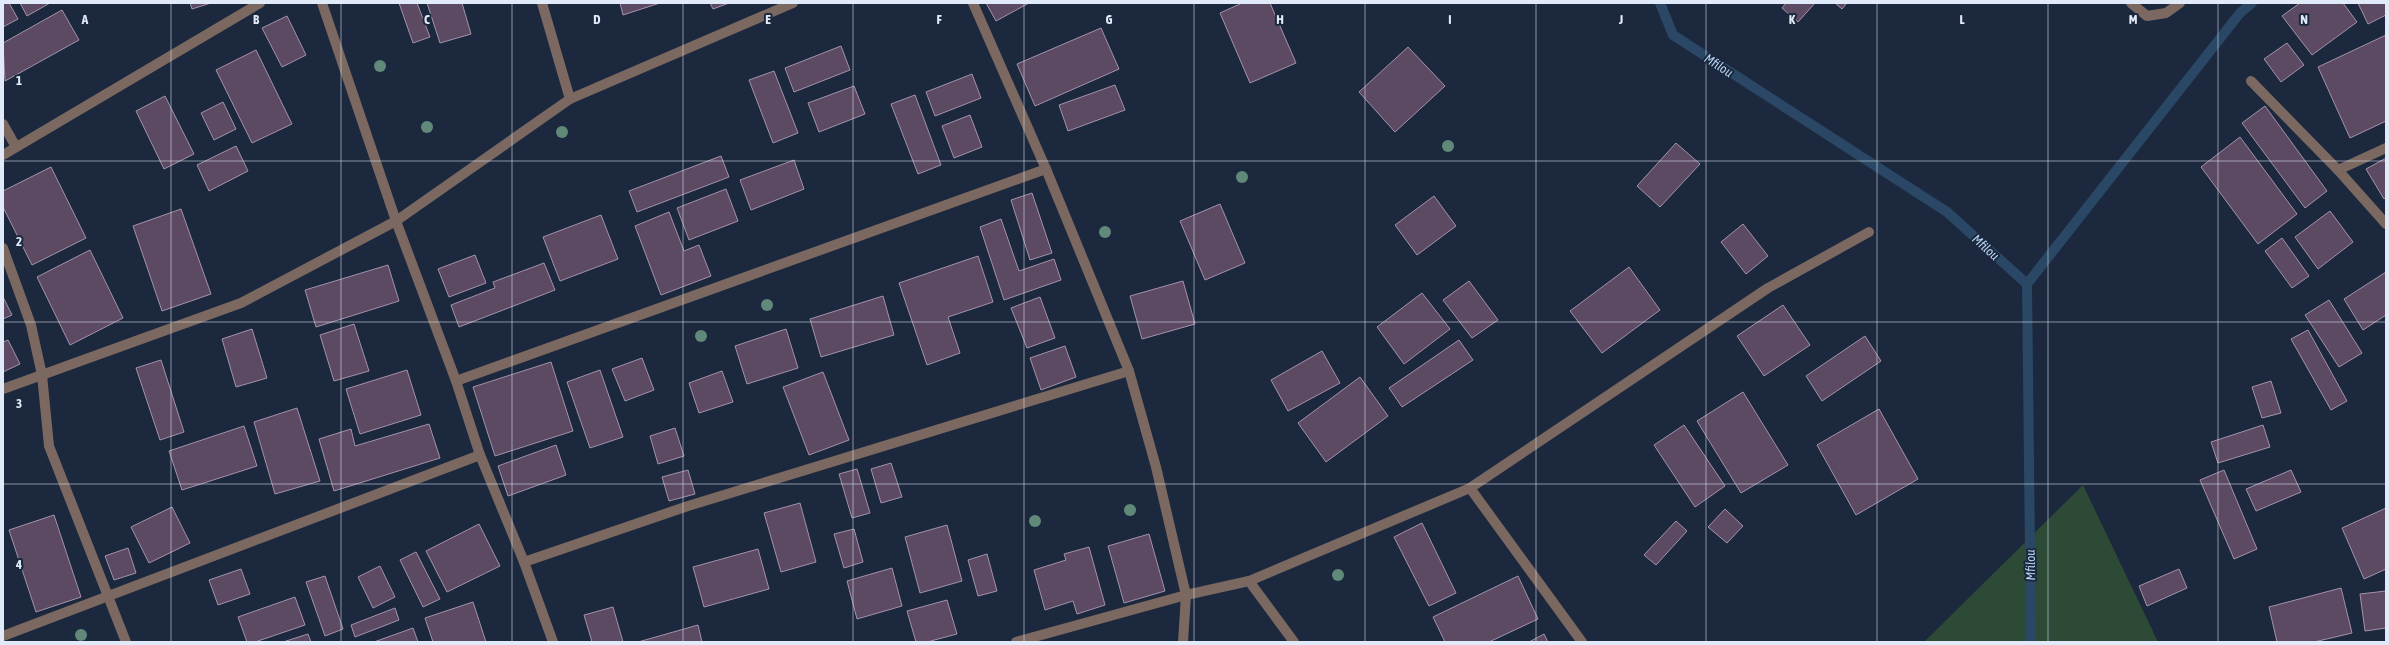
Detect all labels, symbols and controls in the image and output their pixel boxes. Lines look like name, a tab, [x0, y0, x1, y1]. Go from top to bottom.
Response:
text: A	[81, 12, 89, 27]
text: B	[253, 12, 260, 27]
text: C	[424, 12, 430, 27]
text: D	[593, 12, 601, 27]
text: E	[765, 12, 771, 27]
text: F	[936, 12, 942, 27]
text: G	[1106, 12, 1113, 27]
text: H	[1276, 12, 1284, 27]
text: I	[1448, 12, 1452, 27]
text: J	[1618, 12, 1623, 27]
text: K	[1789, 12, 1796, 27]
text: L	[1959, 12, 1965, 27]
text: M	[2129, 12, 2138, 27]
text: N	[2300, 12, 2308, 27]
water label: Mfilou	[1702, 51, 1736, 80]
text: 1	[16, 73, 22, 88]
water label: Mfilou	[1969, 231, 2002, 263]
text: 2	[16, 234, 22, 249]
text: 3	[16, 396, 22, 411]
water label: Mfilou	[2023, 549, 2038, 581]
text: 4	[15, 557, 22, 572]

